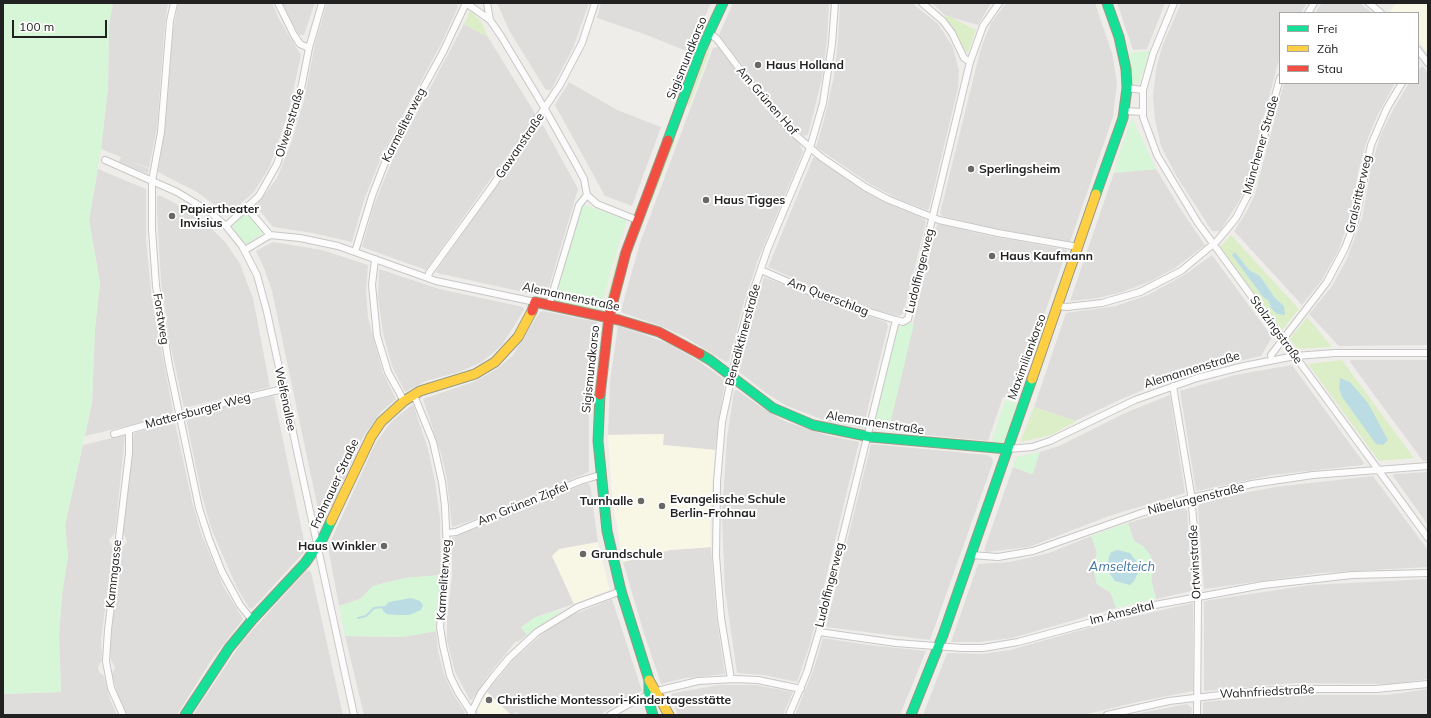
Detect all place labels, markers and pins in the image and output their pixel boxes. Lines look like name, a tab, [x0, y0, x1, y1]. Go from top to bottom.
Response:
place label: Haus Holland	[766, 58, 844, 72]
marker: Haus Holland	[753, 60, 763, 70]
place label: Sperlingsheim	[979, 162, 1060, 176]
marker: Sperlingsheim	[966, 164, 976, 174]
place label: Haus Tigges	[714, 193, 785, 207]
marker: Haus Tigges	[701, 195, 711, 205]
place label: Papiertheater Invisius	[180, 202, 259, 230]
marker: Papiertheater Invisius	[167, 211, 177, 221]
place label: Haus Kaufmann	[1000, 249, 1093, 263]
marker: Haus Kaufmann	[987, 251, 997, 261]
place label: Evangelische Schule Berlin-Frohnau	[670, 492, 785, 520]
place label: Turnhalle	[580, 494, 633, 508]
marker: Turnhalle	[636, 496, 646, 506]
marker: Evangelische Schule Berlin-Frohnau	[657, 501, 667, 511]
place label: Haus Winkler	[298, 539, 376, 553]
marker: Haus Winkler	[379, 541, 389, 551]
place label: Grundschule	[591, 547, 663, 561]
marker: Grundschule	[578, 549, 588, 559]
place label: Christliche Montessori-Kindertagesstätte	[497, 693, 731, 707]
marker: Christliche Montessori-Kindertagesstätte	[484, 695, 494, 705]

